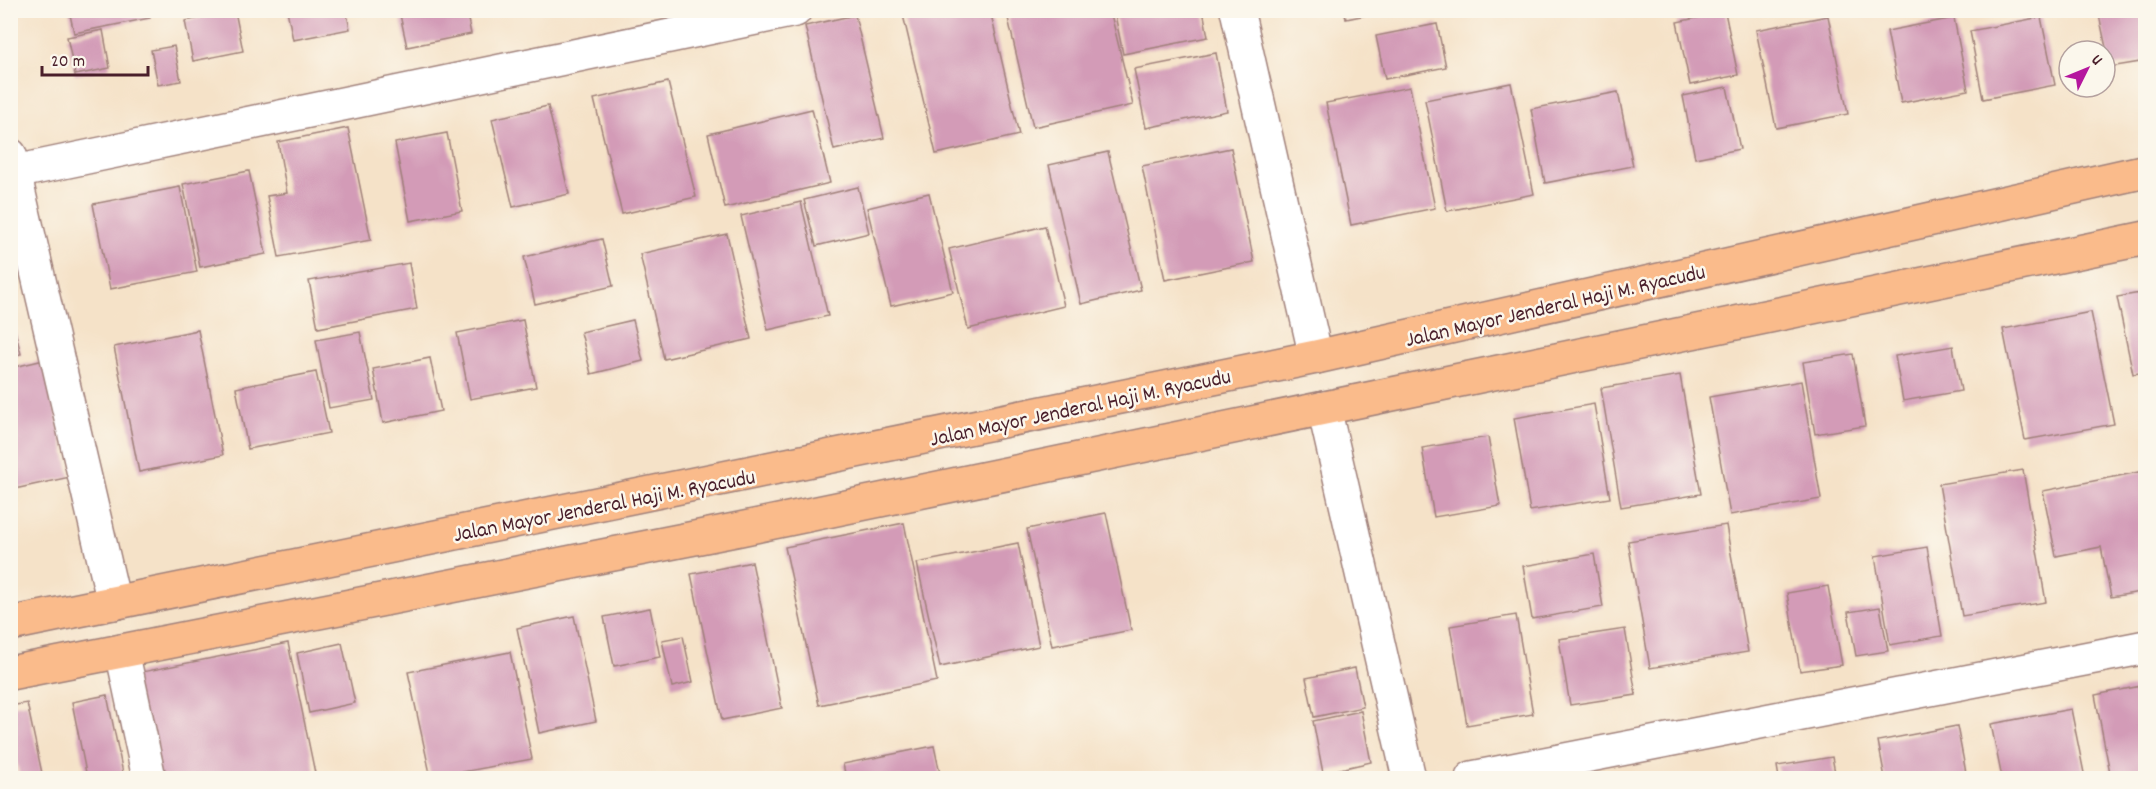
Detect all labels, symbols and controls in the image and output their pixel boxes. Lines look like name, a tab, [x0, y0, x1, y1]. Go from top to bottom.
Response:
scale bar	[42, 39, 148, 77]
north arrow	[2057, 39, 2117, 99]
text: 20 m	[51, 50, 85, 75]
text: U	[2085, 50, 2107, 71]
street label: Jalan Mayor Jenderal Haji M. Ryacudu	[1403, 258, 1709, 357]
street label: Jalan Mayor Jenderal Haji M. Ryacudu	[927, 362, 1234, 456]
street label: Jalan Mayor Jenderal Haji M. Ryacudu	[451, 463, 758, 552]

